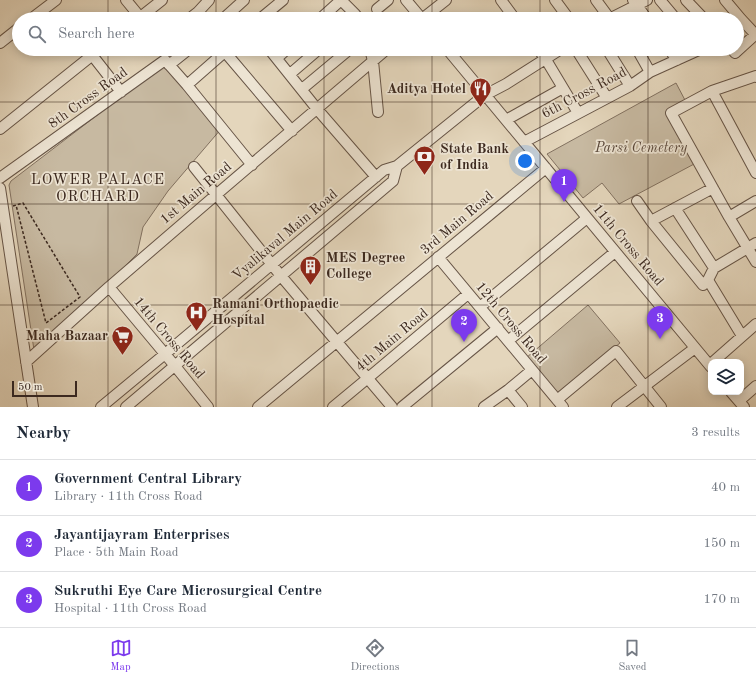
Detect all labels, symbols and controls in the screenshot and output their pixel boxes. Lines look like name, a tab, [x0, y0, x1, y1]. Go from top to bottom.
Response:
search box	[12, 12, 744, 56]
icon: search	[26, 23, 48, 45]
text: Search here	[58, 27, 135, 42]
street label: 8th Cross Road	[46, 65, 130, 131]
street label: 6th Cross Road	[539, 65, 629, 121]
restaurant icon: Aditya Hotel	[468, 76, 494, 109]
place label: Aditya Hotel	[387, 82, 466, 96]
park label: Parsi Cemetery	[594, 141, 688, 156]
place label: State Bank of India	[440, 142, 509, 172]
bank icon: State Bank of India	[411, 144, 437, 177]
your location	[515, 151, 535, 171]
street label: 1st Main Road	[158, 159, 234, 227]
pin: 1	[551, 169, 577, 202]
district label: LOWER PALACE ORCHARD	[31, 173, 165, 205]
street label: Vyalikaval Main Road	[230, 187, 340, 283]
street label: 3rd Main Road	[418, 189, 496, 257]
street label: 11th Cross Road	[590, 201, 666, 289]
place label: MES Degree College	[326, 251, 405, 281]
building icon: MES Degree College	[297, 253, 323, 286]
street label: 12th Cross Road	[473, 279, 549, 367]
street label: 14th Cross Road	[131, 294, 207, 382]
place label: Ramani Orthopaedic Hospital	[212, 297, 339, 327]
hospital icon: Ramani Orthopaedic Hospital	[184, 299, 210, 332]
street label: 4th Main Road	[353, 306, 431, 374]
pin: 3	[647, 306, 673, 339]
pin: 2	[451, 309, 477, 342]
supermarket icon: Maha Bazaar	[110, 323, 136, 356]
place label: Maha Bazaar	[26, 329, 108, 343]
map controls	[708, 359, 744, 395]
button: layers	[708, 359, 744, 395]
scale bar	[12, 379, 77, 398]
text: 50 m	[18, 382, 43, 393]
text: Nearby	[16, 425, 71, 442]
text: 3 results	[691, 426, 740, 439]
text: Government Central Library	[54, 472, 242, 487]
text: 1	[25, 481, 33, 494]
text: 40 m	[711, 481, 740, 494]
text: Library · 11th Cross Road	[54, 490, 203, 503]
text: Jayantijayram Enterprises	[54, 528, 229, 543]
text: 2	[25, 537, 33, 550]
text: 150 m	[703, 537, 740, 550]
text: Place · 5th Main Road	[54, 546, 179, 559]
text: Sukruthi Eye Care Microsurgical Centre	[54, 584, 322, 599]
text: 3	[25, 593, 33, 606]
text: 170 m	[703, 593, 740, 606]
text: Hospital · 11th Cross Road	[54, 602, 207, 615]
tab: Map	[110, 637, 132, 675]
tab: Directions	[351, 637, 399, 675]
tab: Saved	[618, 637, 646, 675]

